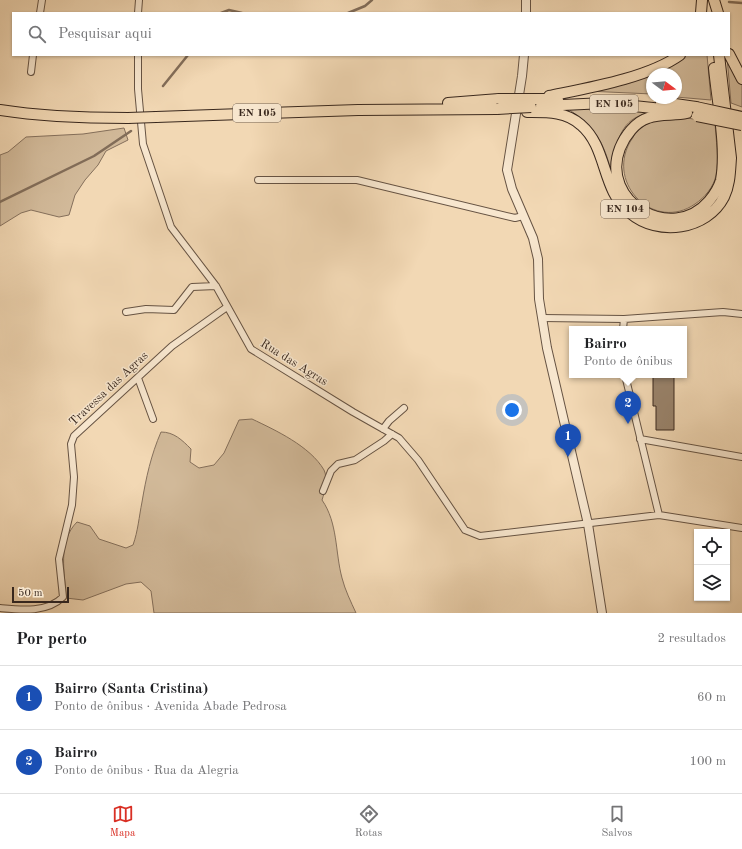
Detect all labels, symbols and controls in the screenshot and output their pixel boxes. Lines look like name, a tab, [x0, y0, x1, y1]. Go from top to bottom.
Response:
search box	[12, 12, 730, 56]
icon: search	[26, 23, 48, 45]
text: Pesquisar aqui	[58, 27, 152, 42]
north arrow	[646, 68, 682, 104]
road number: EN 105	[590, 95, 638, 113]
road number: EN 105	[233, 104, 281, 122]
road number: EN 104	[601, 200, 649, 218]
popup	[569, 326, 687, 378]
text: Bairro	[584, 337, 627, 352]
street label: Rua das Agras	[258, 338, 330, 388]
street label: Travessa das Agras	[67, 350, 151, 428]
text: Ponto de ônibus	[584, 355, 672, 368]
pin: 2	[615, 391, 641, 424]
your location	[502, 400, 522, 420]
pin: 1	[555, 424, 581, 457]
map controls	[694, 529, 730, 601]
button: locate	[694, 529, 730, 565]
button: layers	[694, 565, 730, 601]
scale bar	[12, 585, 69, 604]
text: 50 m	[18, 588, 43, 599]
text: Por perto	[16, 631, 87, 648]
text: 2 resultados	[658, 632, 726, 645]
text: Bairro (Santa Cristina)	[54, 682, 208, 697]
text: 1	[25, 691, 33, 704]
text: 60 m	[697, 691, 726, 704]
text: Ponto de ônibus · Avenida Abade Pedrosa	[54, 700, 287, 713]
text: Bairro	[54, 746, 97, 761]
text: 2	[25, 755, 33, 768]
text: 100 m	[689, 755, 726, 768]
text: Ponto de ônibus · Rua da Alegria	[54, 764, 239, 777]
tab: Mapa	[110, 803, 135, 841]
tab: Rotas	[355, 803, 382, 841]
tab: Salvos	[602, 803, 632, 841]

